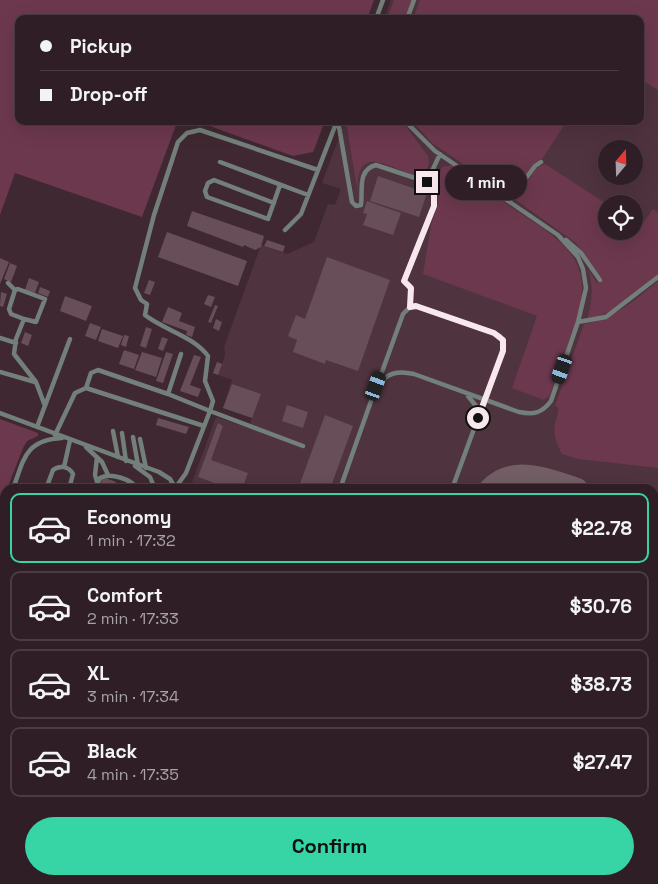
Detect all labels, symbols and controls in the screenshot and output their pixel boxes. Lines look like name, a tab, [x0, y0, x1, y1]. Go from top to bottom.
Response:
text: Pickup	[70, 34, 132, 59]
text: Drop-off	[70, 82, 148, 107]
north arrow	[598, 140, 642, 185]
map controls	[598, 140, 643, 240]
callout: 1 min	[444, 164, 527, 200]
route end	[416, 171, 438, 193]
text: 1 min	[466, 172, 506, 193]
button: locate	[598, 195, 643, 240]
car	[550, 352, 573, 386]
car	[363, 369, 388, 403]
route start	[467, 407, 489, 429]
text: Economy	[87, 505, 171, 530]
icon: car	[27, 506, 72, 551]
text: $22.78	[571, 516, 632, 541]
text: 1 min · 17:32	[87, 530, 176, 551]
text: Comfort	[87, 583, 163, 608]
icon: car	[27, 584, 72, 629]
text: $30.76	[570, 594, 632, 619]
text: 2 min · 17:33	[87, 608, 179, 629]
text: XL	[87, 661, 110, 686]
icon: car	[27, 662, 72, 707]
text: $38.73	[570, 672, 632, 697]
text: 3 min · 17:34	[87, 686, 179, 707]
text: Black	[87, 739, 137, 764]
icon: car	[27, 740, 72, 785]
text: $27.47	[573, 750, 632, 775]
text: 4 min · 17:35	[87, 764, 179, 785]
button: Confirm	[25, 817, 634, 875]

